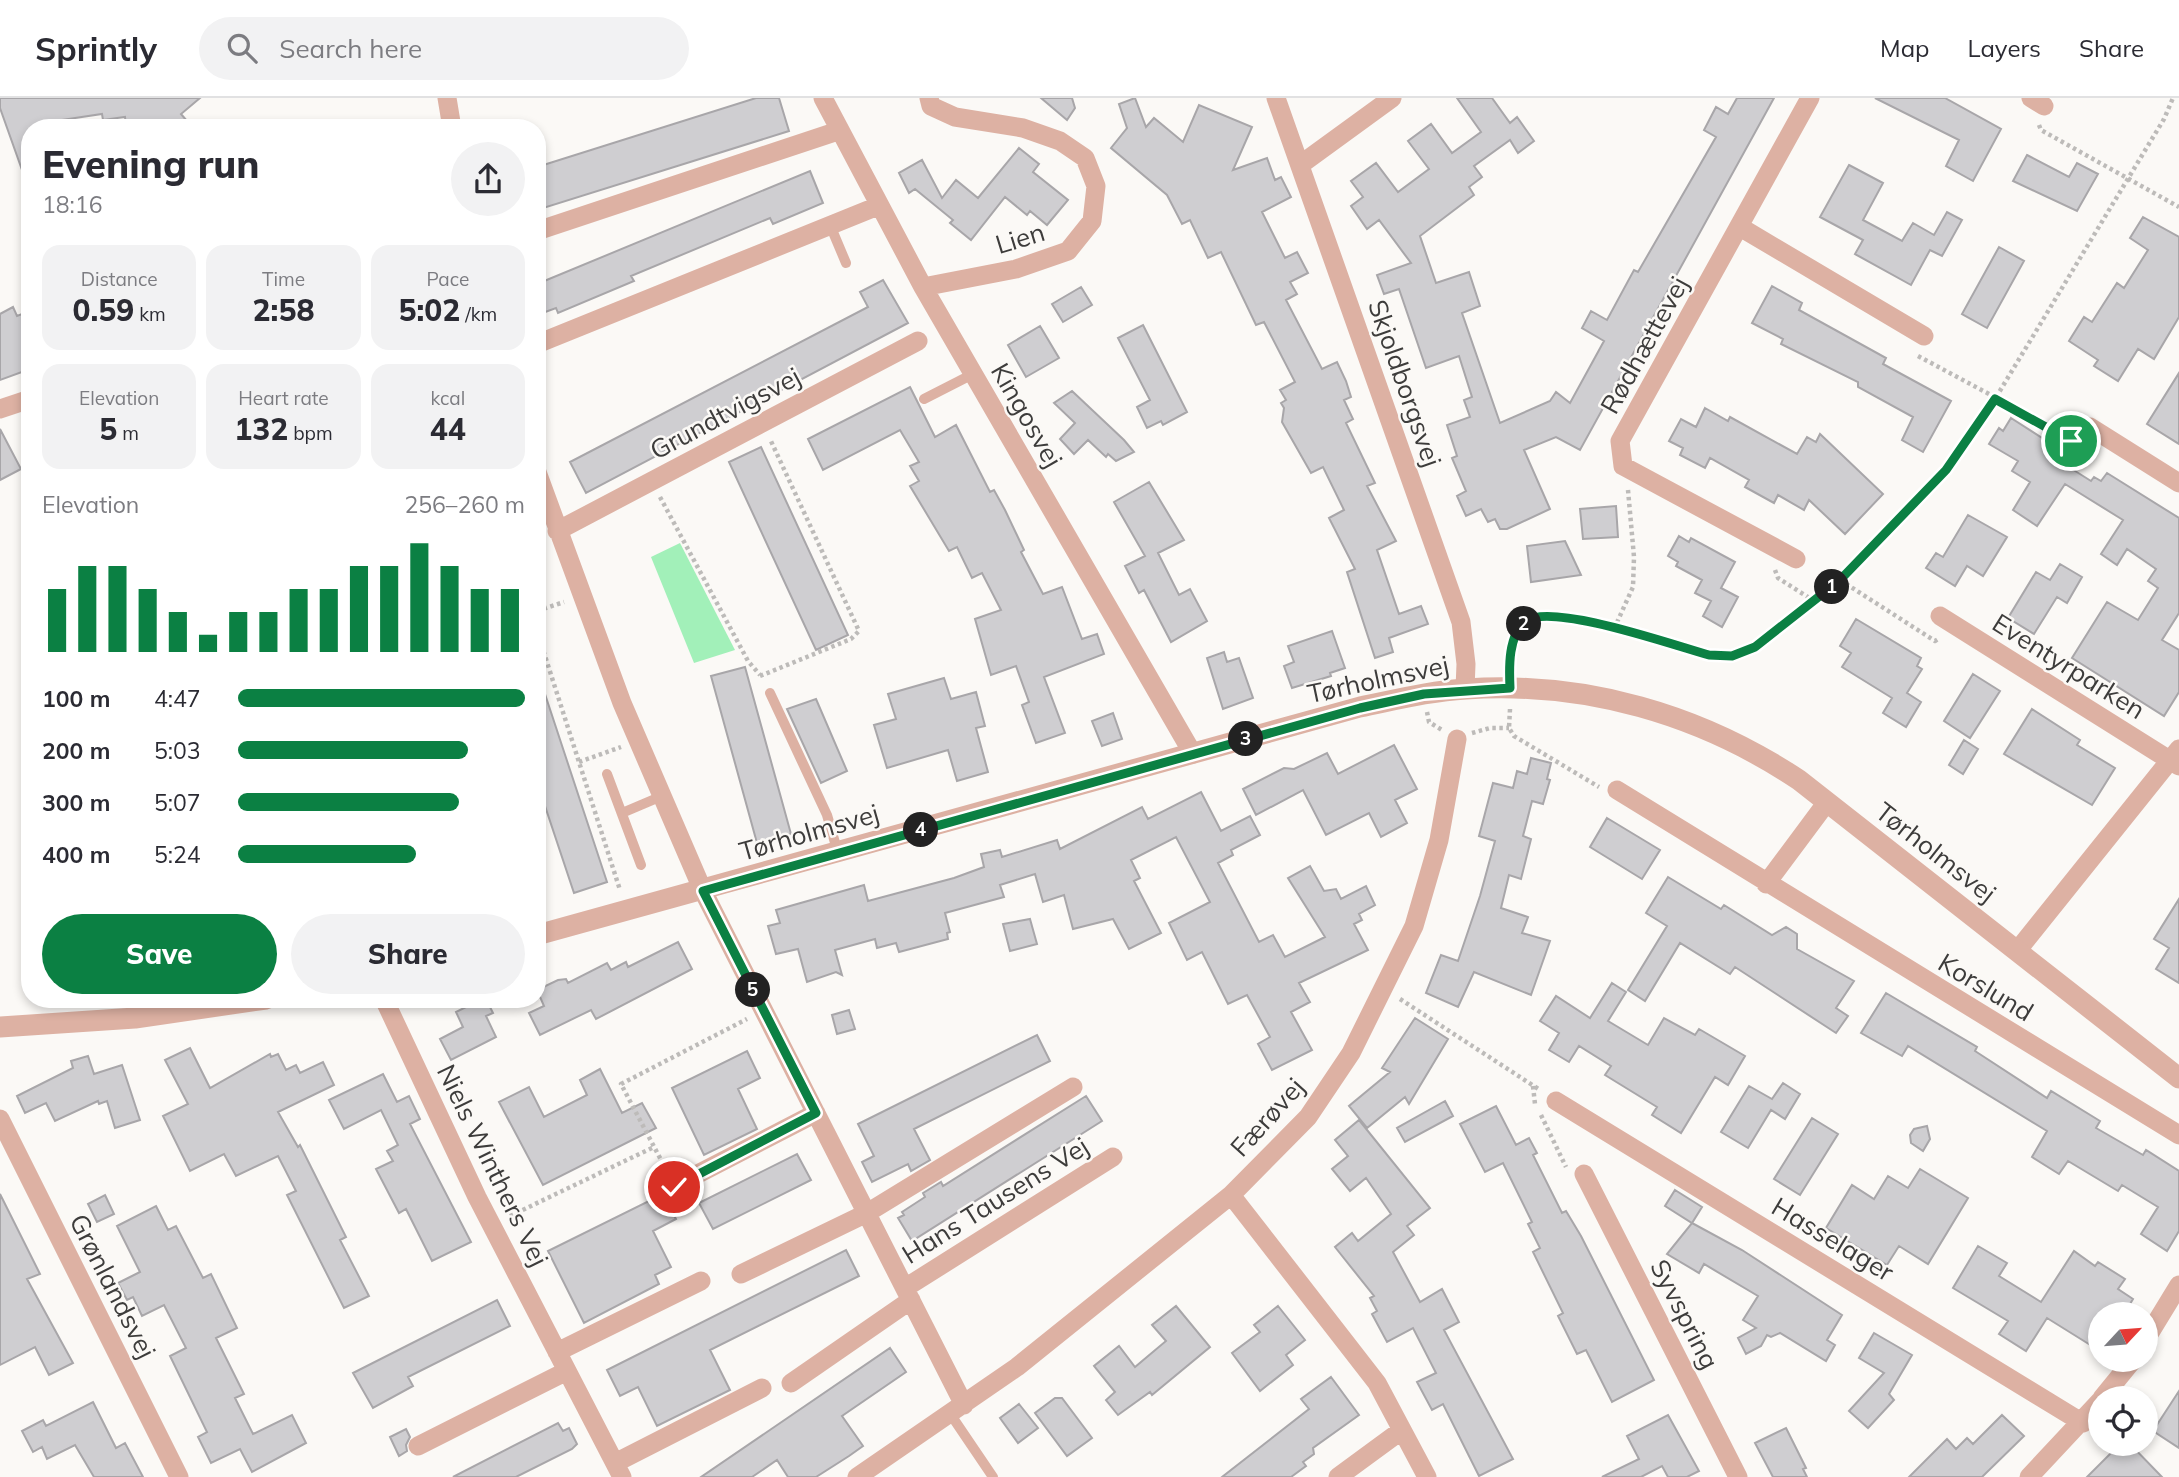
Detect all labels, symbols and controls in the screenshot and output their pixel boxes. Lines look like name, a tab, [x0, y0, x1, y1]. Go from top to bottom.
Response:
search box	[199, 17, 689, 80]
text: Sprintly	[35, 28, 157, 69]
icon: search	[223, 29, 261, 67]
text: Search here	[279, 32, 422, 65]
text: Map	[1880, 33, 1929, 63]
text: Layers	[1967, 33, 2041, 63]
text: Share	[2079, 33, 2144, 63]
text: Evening run	[42, 140, 260, 188]
button: share	[451, 142, 525, 216]
text: 18:16	[42, 190, 102, 219]
street label: Lien	[991, 215, 1049, 261]
text: Distance	[81, 267, 158, 291]
text: Time	[262, 267, 305, 291]
text: Pace	[426, 267, 469, 291]
street label: Rødhættevej	[1593, 271, 1695, 419]
text: 0.59	[73, 291, 134, 329]
text: 2:58	[253, 291, 314, 329]
text: 5:02	[399, 291, 460, 329]
street label: Skjoldborgsvej	[1361, 295, 1449, 471]
text: km	[134, 302, 166, 326]
text: /km	[460, 302, 497, 326]
street label: Kingosvej	[984, 357, 1070, 473]
street label: Grundtvigsvej	[644, 360, 806, 466]
text: Elevation	[79, 386, 159, 410]
text: Heart rate	[238, 386, 329, 410]
text: kcal	[430, 386, 465, 410]
text: 5	[99, 410, 117, 448]
text: 132	[234, 410, 288, 448]
text: 44	[430, 410, 466, 448]
pin	[2041, 411, 2101, 471]
text: m	[117, 421, 139, 445]
text: bpm	[288, 421, 333, 445]
icon: arrive	[2052, 422, 2090, 460]
text: Elevation	[42, 490, 139, 519]
text: 256–260 m	[404, 490, 525, 519]
pin: 1	[1814, 570, 1850, 604]
text: 1	[1826, 574, 1837, 598]
pin: 2	[1506, 606, 1542, 642]
street label: Eventyrparken	[1987, 606, 2151, 726]
text: 2	[1518, 611, 1529, 635]
street label: Tørholmsvej	[1304, 648, 1452, 710]
text: 100 m	[42, 684, 110, 713]
text: 4:47	[154, 684, 201, 713]
pin: 3	[1228, 722, 1264, 756]
text: 3	[1240, 726, 1251, 750]
text: 200 m	[42, 736, 110, 765]
text: 5:03	[154, 736, 201, 765]
text: 300 m	[42, 788, 110, 817]
text: 5:07	[154, 788, 201, 817]
street label: Tørholmsvej	[1869, 795, 2003, 909]
street label: Tørholmsvej	[735, 796, 883, 868]
pin: 4	[904, 812, 939, 848]
text: 4	[915, 817, 926, 841]
text: 400 m	[42, 840, 110, 869]
text: 5:24	[154, 840, 201, 869]
button: Save	[42, 914, 277, 994]
button: Share	[291, 914, 525, 994]
street label: Korslund	[1932, 946, 2040, 1028]
pin: 5	[736, 972, 770, 1008]
text: 5	[747, 977, 758, 1001]
street label: Niels Winthers Vej	[430, 1059, 556, 1271]
street label: Færøvej	[1223, 1071, 1311, 1163]
street label: Hans Tausens Vej	[896, 1129, 1094, 1271]
pin	[644, 1157, 704, 1217]
icon: check	[655, 1168, 693, 1206]
street label: Hasselager	[1766, 1190, 1900, 1289]
street label: Grønlandsvej	[63, 1208, 163, 1364]
street label: Syvspring	[1643, 1254, 1727, 1374]
north arrow	[2088, 1302, 2158, 1372]
map controls	[2088, 1302, 2158, 1456]
button: locate	[2088, 1386, 2158, 1456]

